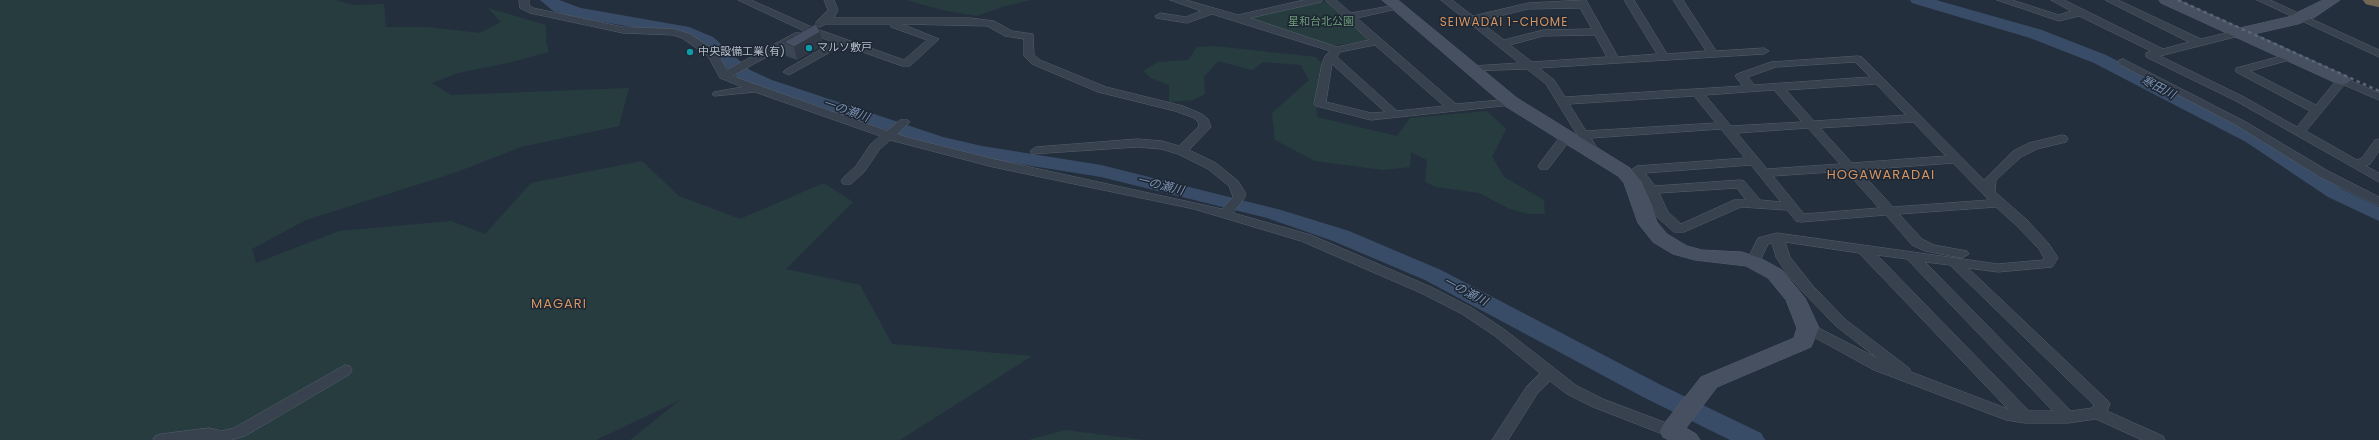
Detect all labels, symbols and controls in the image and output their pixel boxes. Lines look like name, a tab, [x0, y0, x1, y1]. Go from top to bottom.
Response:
park label: 星和台北公園	[1288, 15, 1354, 29]
district label: SEIWADAI 1-CHOME	[1440, 16, 1568, 30]
place label: マルソ敷戸	[817, 41, 872, 55]
marker: マルソ敷戸	[804, 43, 814, 53]
place label: 中央設備工業(有)	[698, 45, 785, 59]
marker: 中央設備工業(有)	[685, 47, 695, 57]
water label: 寒田川	[2139, 73, 2177, 103]
water label: 一の瀬川	[821, 96, 871, 126]
district label: HOGAWARADAI	[1827, 168, 1935, 184]
water label: 一の瀬川	[1135, 173, 1185, 199]
water label: 一の瀬川	[1440, 274, 1490, 310]
district label: MAGARI	[531, 297, 587, 313]

